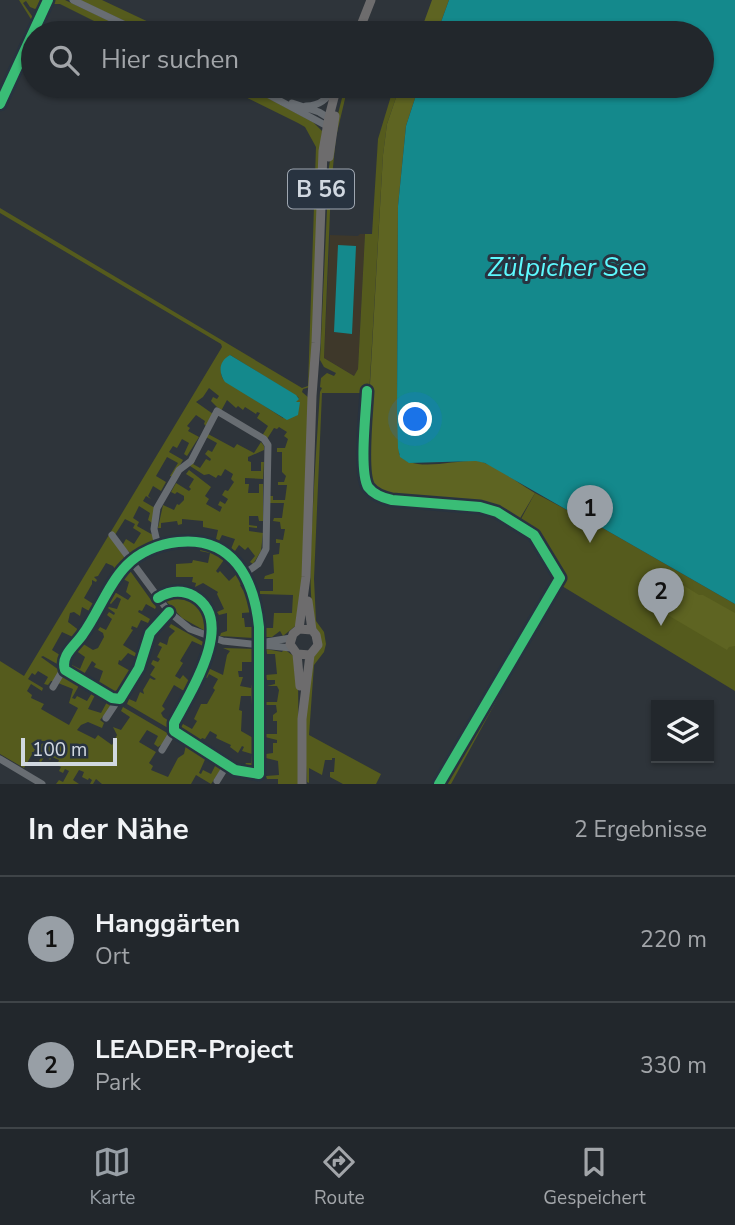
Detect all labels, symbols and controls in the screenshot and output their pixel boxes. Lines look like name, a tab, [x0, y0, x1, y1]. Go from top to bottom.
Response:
search box	[21, 21, 714, 98]
icon: search	[45, 41, 83, 79]
text: Hier suchen	[101, 42, 239, 77]
road number: B 56	[288, 170, 354, 208]
water label: Zülpicher See	[488, 250, 647, 285]
your location	[398, 402, 432, 436]
pin: 1	[567, 485, 613, 543]
pin: 2	[638, 568, 684, 626]
map controls	[651, 700, 714, 763]
button: layers	[651, 700, 714, 763]
scale bar	[21, 735, 117, 767]
text: 100 m	[32, 737, 87, 763]
text: In der Nähe	[28, 809, 189, 850]
text: 2 Ergebnisse	[574, 814, 707, 845]
text: Hanggärten	[95, 906, 240, 941]
text: 1	[44, 924, 58, 955]
text: 220 m	[640, 924, 707, 955]
text: Ort	[95, 941, 130, 972]
text: LEADER-Project	[95, 1032, 293, 1067]
text: 2	[44, 1050, 58, 1081]
text: 330 m	[640, 1050, 707, 1081]
text: Park	[95, 1067, 141, 1098]
tab: Karte	[89, 1143, 135, 1211]
tab: Route	[314, 1143, 365, 1211]
tab: Gespeichert	[543, 1143, 646, 1211]

